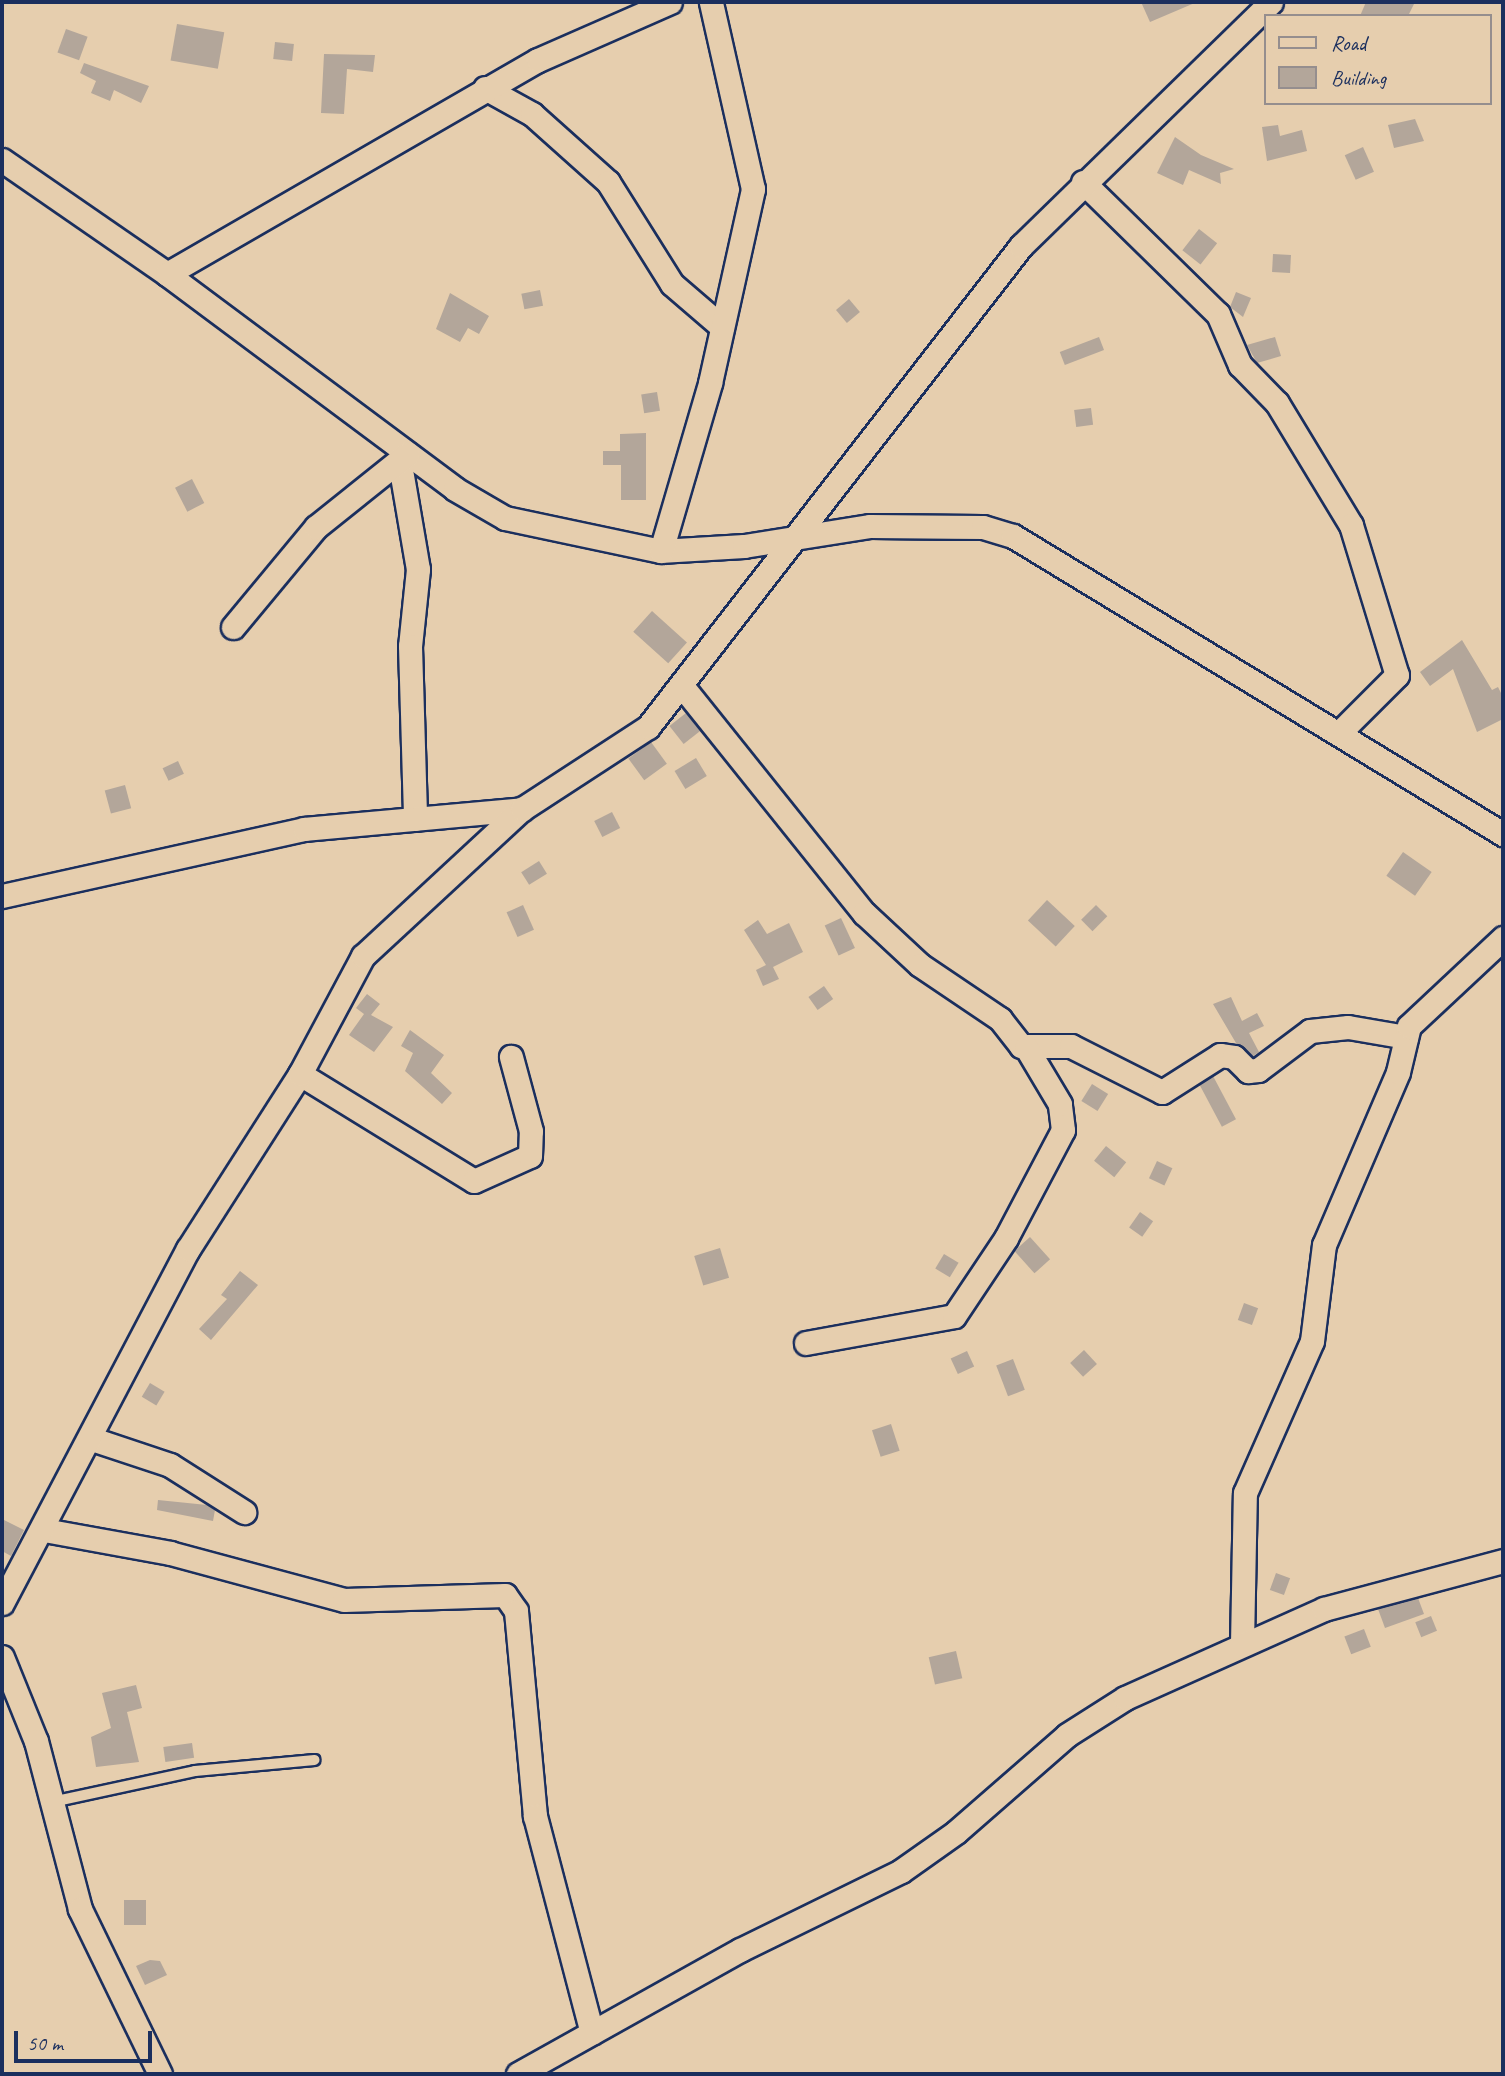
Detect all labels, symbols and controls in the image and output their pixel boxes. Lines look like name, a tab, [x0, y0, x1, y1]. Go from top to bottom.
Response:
legend	[1264, 14, 1491, 105]
text: Road	[1331, 30, 1366, 56]
text: Building	[1331, 65, 1386, 91]
scale bar	[18, 2016, 156, 2060]
text: 50 m	[27, 2030, 63, 2056]

